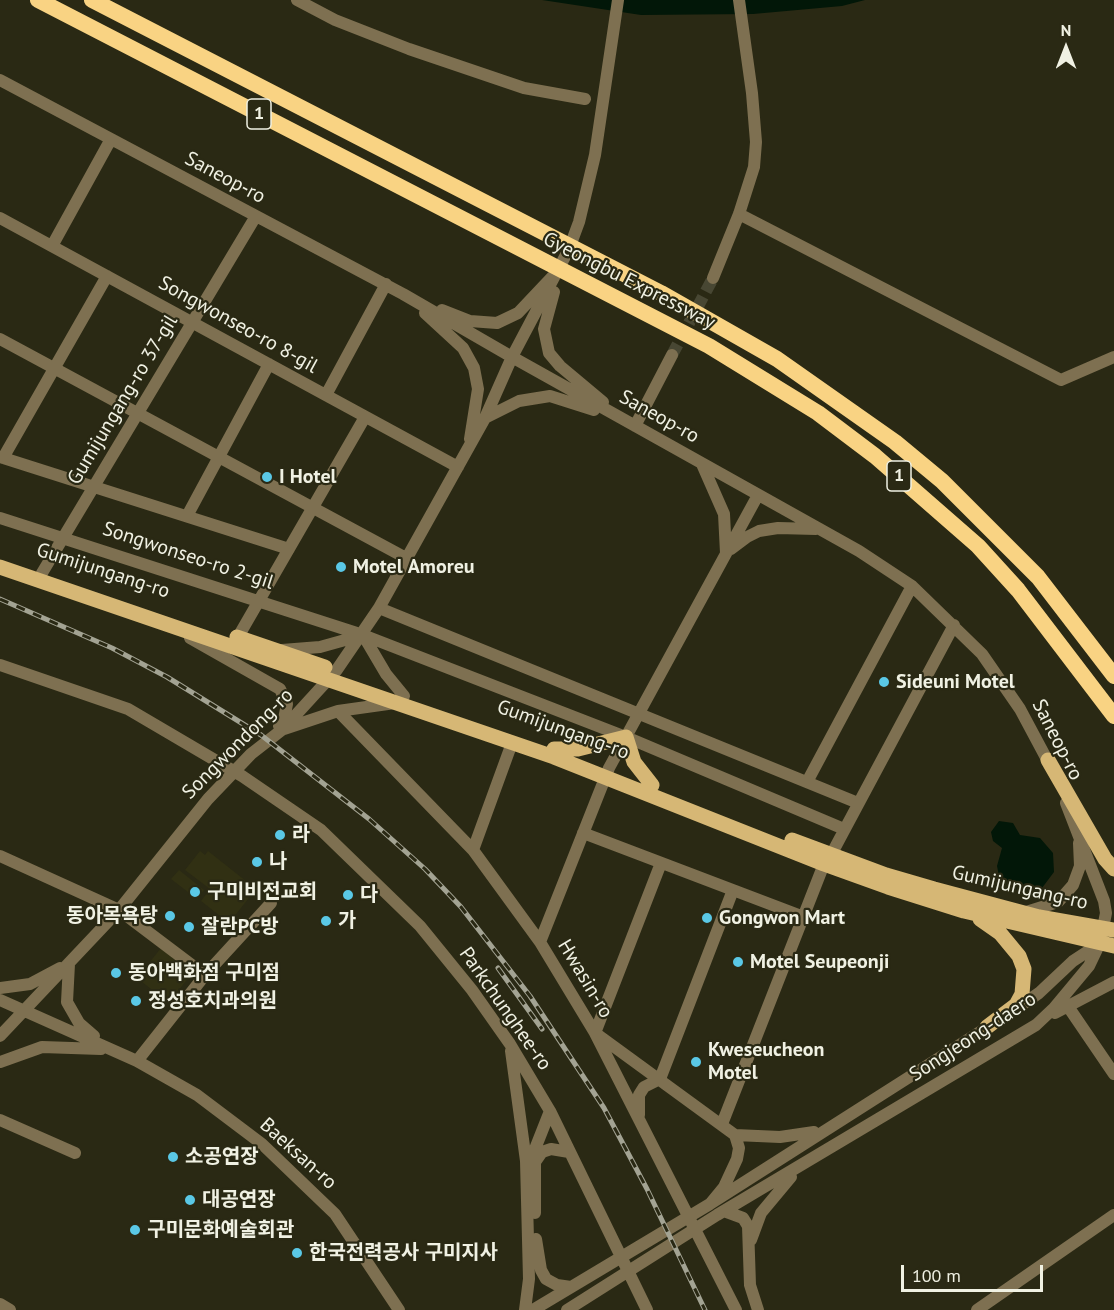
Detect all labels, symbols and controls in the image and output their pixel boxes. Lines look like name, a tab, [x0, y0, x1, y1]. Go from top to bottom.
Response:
north arrow	[1036, 18, 1096, 78]
text: N	[1061, 20, 1071, 40]
road number: 1	[247, 99, 271, 129]
street label: Saneop-ro	[181, 147, 269, 209]
street label: Gyeongbu Expressway	[539, 227, 719, 335]
street label: Songwonseo-ro 8-gil	[154, 271, 322, 379]
street label: Gumijungang-ro 37-gil	[63, 311, 183, 489]
street label: Saneop-ro	[615, 385, 703, 449]
road number: 1	[887, 461, 911, 491]
place label: I Hotel	[279, 465, 336, 489]
marker: I Hotel	[260, 470, 274, 484]
street label: Songwonseo-ro 2-gil	[99, 517, 277, 595]
street label: Gumijungang-ro	[33, 538, 173, 604]
place label: Motel Amoreu	[353, 555, 475, 579]
marker: Motel Amoreu	[334, 560, 348, 574]
place label: Sideuni Motel	[896, 670, 1015, 694]
marker: Sideuni Motel	[877, 675, 891, 689]
street label: Songwondong-ro	[178, 684, 298, 804]
street label: Gumijungang-ro	[494, 695, 632, 765]
street label: Saneop-ro	[1026, 695, 1088, 785]
place label: 라	[292, 823, 310, 847]
marker: 라	[273, 828, 287, 842]
place label: 나	[269, 850, 287, 874]
marker: 나	[250, 855, 264, 869]
street label: Gumijungang-ro	[950, 861, 1090, 915]
place label: 구미비전교회	[207, 880, 317, 904]
place label: 다	[360, 883, 378, 907]
marker: 구미비전교회	[188, 885, 202, 899]
marker: 다	[341, 888, 355, 902]
place label: 동아목욕탕	[66, 904, 158, 928]
place label: Gongwon Mart	[719, 906, 845, 930]
marker: 동아목욕탕	[163, 909, 177, 923]
place label: 가	[338, 909, 356, 933]
marker: Gongwon Mart	[700, 911, 714, 925]
marker: 가	[319, 914, 333, 928]
place label: 잘란PC방	[201, 915, 279, 939]
marker: 잘란PC방	[182, 920, 196, 934]
street label: Hwasin-ro	[552, 935, 618, 1023]
street label: Parkchunghee-ro	[454, 943, 556, 1075]
place label: Motel Seupeonji	[750, 950, 889, 974]
marker: Motel Seupeonji	[731, 955, 745, 969]
place label: 동아백화점 구미점	[128, 961, 280, 985]
marker: 동아백화점 구미점	[109, 966, 123, 980]
street label: Songjeong-daero	[905, 987, 1041, 1087]
place label: 정성호치과의원	[148, 989, 277, 1013]
marker: 정성호치과의원	[129, 994, 143, 1008]
place label: Kweseucheon Motel	[708, 1038, 824, 1085]
marker: Kweseucheon Motel	[689, 1055, 703, 1069]
street label: Baeksan-ro	[255, 1113, 341, 1195]
place label: 소공연장	[185, 1145, 259, 1169]
marker: 소공연장	[166, 1150, 180, 1164]
place label: 대공연장	[202, 1188, 276, 1212]
marker: 대공연장	[183, 1193, 197, 1207]
place label: 구미문화예술회관	[147, 1218, 294, 1242]
marker: 구미문화예술회관	[128, 1223, 142, 1237]
place label: 한국전력공사 구미지사	[309, 1241, 498, 1265]
marker: 한국전력공사 구미지사	[290, 1246, 304, 1260]
scale bar	[904, 1253, 1046, 1291]
text: 100 m	[912, 1264, 961, 1287]

